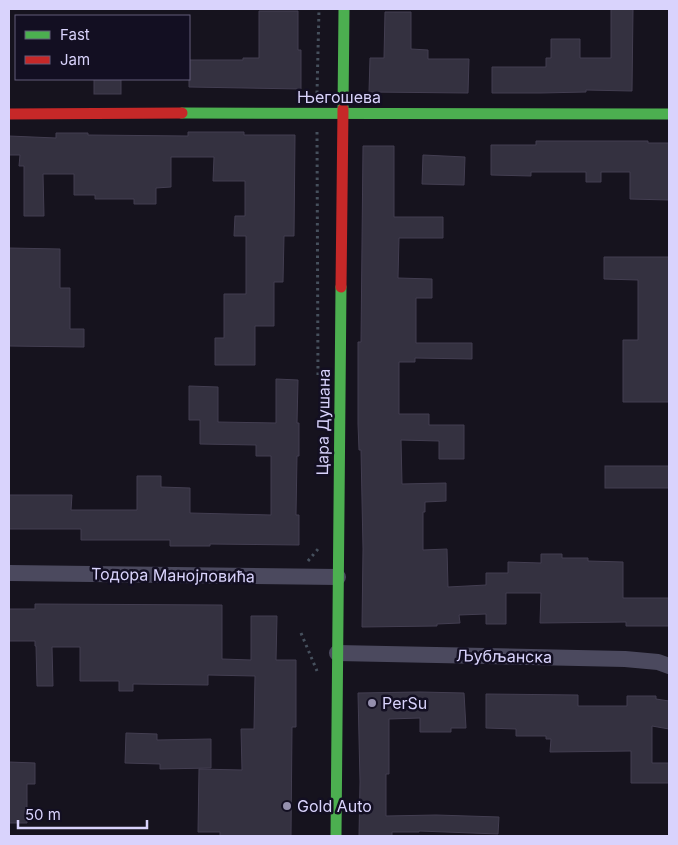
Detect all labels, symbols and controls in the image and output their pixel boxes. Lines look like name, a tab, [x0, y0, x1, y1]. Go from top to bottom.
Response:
legend	[15, 15, 190, 80]
text: Fast	[60, 25, 90, 44]
text: Jam	[60, 50, 90, 69]
street label: Његошева	[297, 87, 381, 107]
street label: Цара Душана	[312, 369, 334, 475]
street label: Тодора Манојловића	[91, 564, 255, 586]
street label: Љубљанска	[456, 645, 552, 667]
place label: PerSu	[382, 693, 427, 713]
marker: PerSu	[366, 697, 378, 709]
place label: Gold Auto	[297, 796, 372, 816]
scale bar	[18, 798, 146, 830]
marker: Gold Auto	[281, 800, 293, 812]
text: 50 m	[25, 805, 61, 824]

